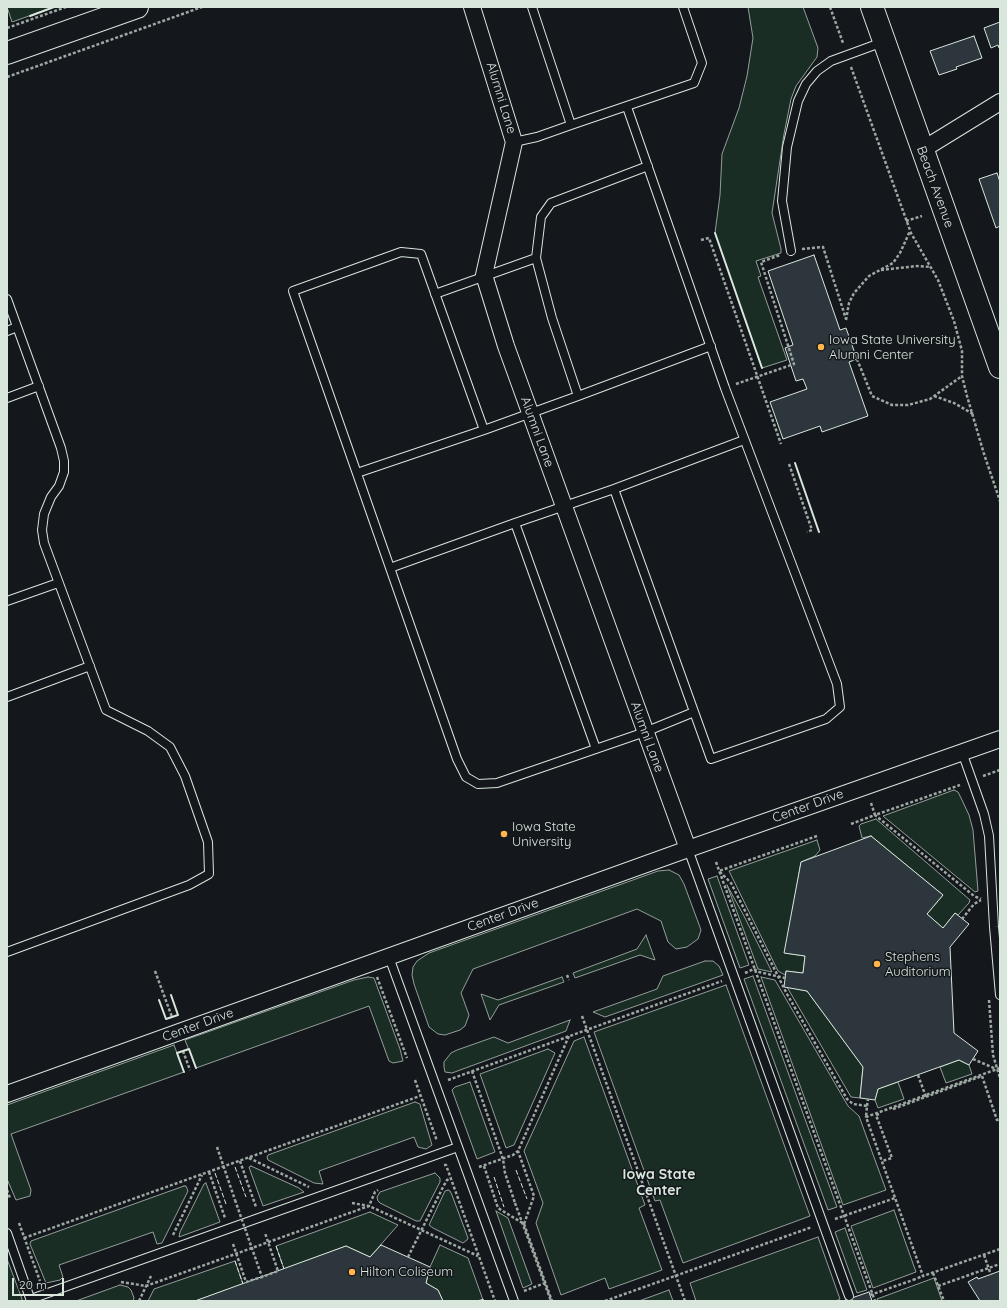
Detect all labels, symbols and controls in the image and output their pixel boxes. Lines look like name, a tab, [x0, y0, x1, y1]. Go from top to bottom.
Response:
street label: Alumni Lane	[483, 60, 519, 136]
street label: Beach Avenue	[913, 144, 957, 230]
place label: Iowa State University Alumni Center	[829, 332, 956, 363]
marker: Iowa State University Alumni Center	[816, 342, 826, 352]
street label: Alumni Lane	[517, 395, 557, 469]
street label: Alumni Lane	[627, 700, 667, 774]
street label: Center Drive	[770, 786, 846, 826]
place label: Iowa State University	[512, 819, 576, 850]
marker: Iowa State University	[499, 829, 509, 839]
street label: Center Drive	[465, 895, 541, 935]
place label: Stephens Auditorium	[885, 949, 951, 980]
marker: Stephens Auditorium	[872, 959, 882, 969]
street label: Center Drive	[160, 1005, 236, 1045]
district label: Iowa State Center	[623, 1167, 695, 1200]
place label: Hilton Coliseum	[360, 1264, 453, 1280]
marker: Hilton Coliseum	[347, 1267, 357, 1277]
scale bar	[14, 1270, 66, 1296]
text: 20 m	[19, 1277, 47, 1292]

